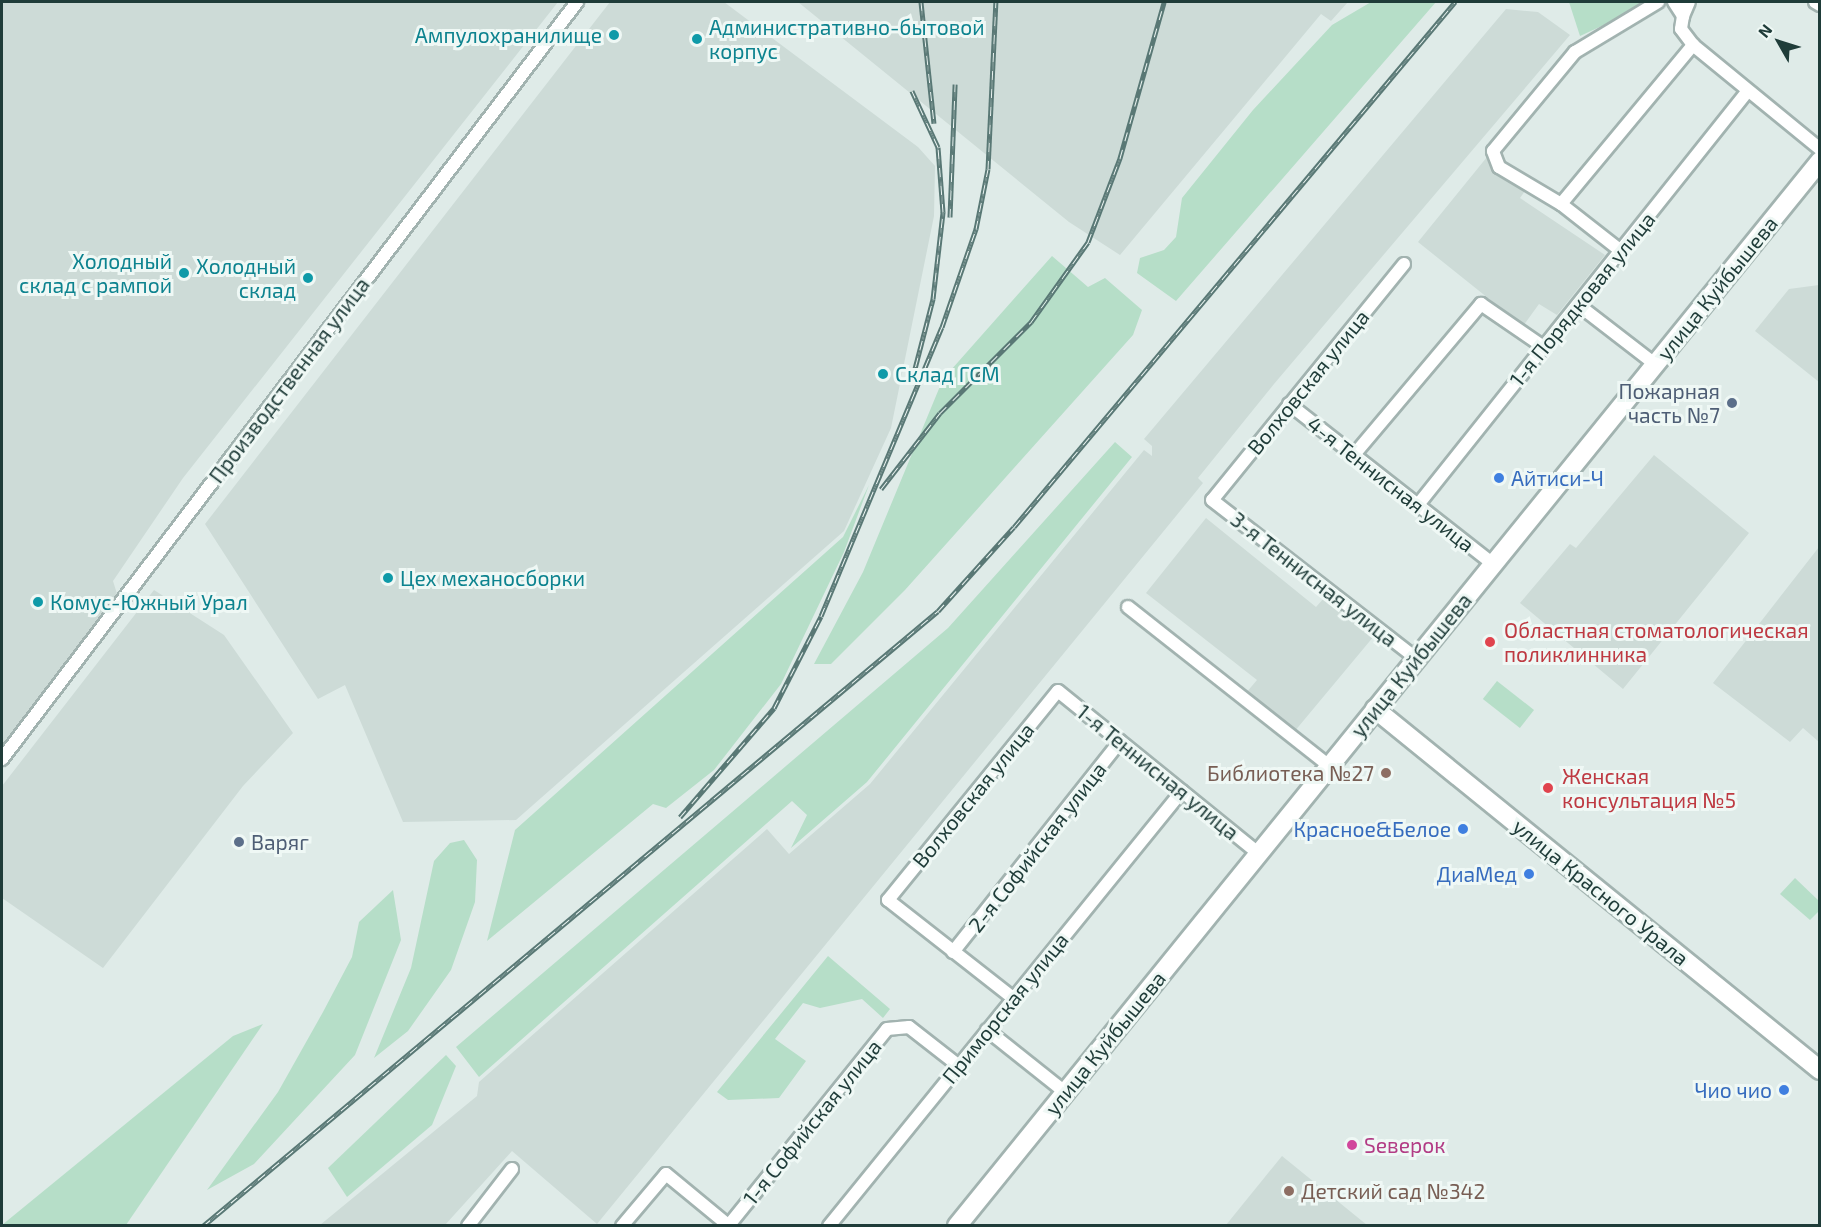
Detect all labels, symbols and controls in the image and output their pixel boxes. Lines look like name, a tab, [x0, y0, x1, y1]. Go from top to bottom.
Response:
north arrow	[1749, 12, 1809, 72]
place label: Административно-бытовой корпус	[709, 14, 985, 64]
text: N	[1754, 20, 1776, 41]
place label: Ампулохранилище	[415, 22, 602, 48]
marker: Ампулохранилище	[607, 28, 621, 42]
marker: Административно-бытовой корпус	[690, 32, 704, 46]
street label: 1-я Порядковая улица	[1504, 207, 1660, 391]
street label: улица Куйбышева	[1651, 211, 1783, 365]
place label: Холодный склад с рампой	[19, 248, 172, 298]
place label: Холодный склад	[196, 253, 296, 303]
marker: Холодный склад с рампой	[177, 266, 191, 280]
marker: Холодный склад	[301, 271, 315, 285]
street label: Производственная улица	[203, 272, 375, 488]
street label: Волховская улица	[1242, 304, 1374, 460]
place label: Склад ГСМ	[895, 361, 1000, 387]
marker: Склад ГСМ	[876, 367, 890, 381]
place label: Пожарная часть №7	[1618, 378, 1720, 428]
marker: Пожарная часть №7	[1725, 396, 1739, 410]
street label: 4-я Теннисная улица	[1302, 411, 1480, 557]
place label: Айтиси-Ч	[1511, 465, 1604, 491]
marker: Айтиси-Ч	[1492, 471, 1506, 485]
street label: 3-я Теннисная улица	[1226, 506, 1402, 652]
place label: Цех механосборки	[400, 565, 585, 591]
marker: Цех механосборки	[381, 571, 395, 585]
street label: улица Куйбышева	[1345, 588, 1477, 742]
place label: Комус-Южный Урал	[50, 589, 248, 615]
marker: Комус-Южный Урал	[31, 595, 45, 609]
place label: Областная стоматологическая поликлинника	[1504, 617, 1809, 667]
marker: Областная стоматологическая поликлинника	[1481, 633, 1499, 651]
street label: 1-я Теннисная улица	[1072, 699, 1244, 845]
street label: Волховская улица	[907, 717, 1039, 873]
street label: 2-я Софийская улица	[963, 757, 1111, 937]
place label: Библиотека №27	[1207, 760, 1374, 786]
place label: Женская консультация №5	[1562, 763, 1736, 813]
marker: Библиотека №27	[1379, 766, 1393, 780]
marker: Женская консультация №5	[1539, 779, 1557, 797]
street label: улица Красного Урала	[1508, 813, 1694, 971]
place label: Красное&Белое	[1293, 816, 1451, 842]
marker: Красное&Белое	[1456, 822, 1470, 836]
place label: Варяг	[251, 829, 309, 855]
marker: Варяг	[232, 835, 246, 849]
place label: ДиаМед	[1437, 861, 1517, 887]
marker: ДиаМед	[1522, 867, 1536, 881]
street label: Приморская улица	[937, 928, 1073, 1088]
street label: улица Куйбышева	[1039, 966, 1171, 1120]
street label: 1-я Софийская улица	[738, 1034, 886, 1210]
place label: Чио чио	[1694, 1077, 1772, 1103]
marker: Чио чио	[1777, 1083, 1791, 1097]
place label: Sеверок	[1364, 1132, 1446, 1158]
marker: Sеверок	[1345, 1138, 1359, 1152]
place label: Детский сад №342	[1301, 1178, 1485, 1204]
marker: Детский сад №342	[1282, 1184, 1296, 1198]

